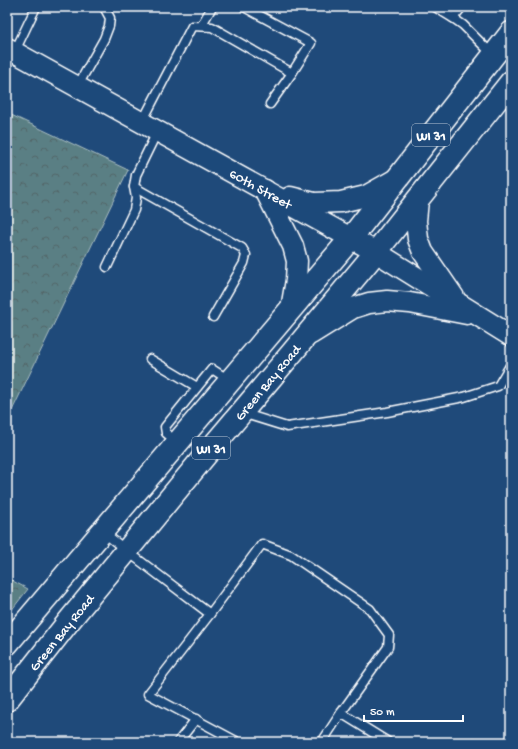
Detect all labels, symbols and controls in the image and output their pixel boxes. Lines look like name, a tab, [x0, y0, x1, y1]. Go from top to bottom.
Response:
road number: WI 31	[412, 124, 450, 146]
street label: 60th Street	[226, 166, 295, 215]
street label: Green Bay Road	[232, 341, 307, 425]
road number: WI 31	[192, 437, 230, 459]
street label: Green Bay Road	[27, 590, 100, 675]
scale bar	[364, 697, 463, 723]
text: 50 m	[370, 706, 395, 720]

